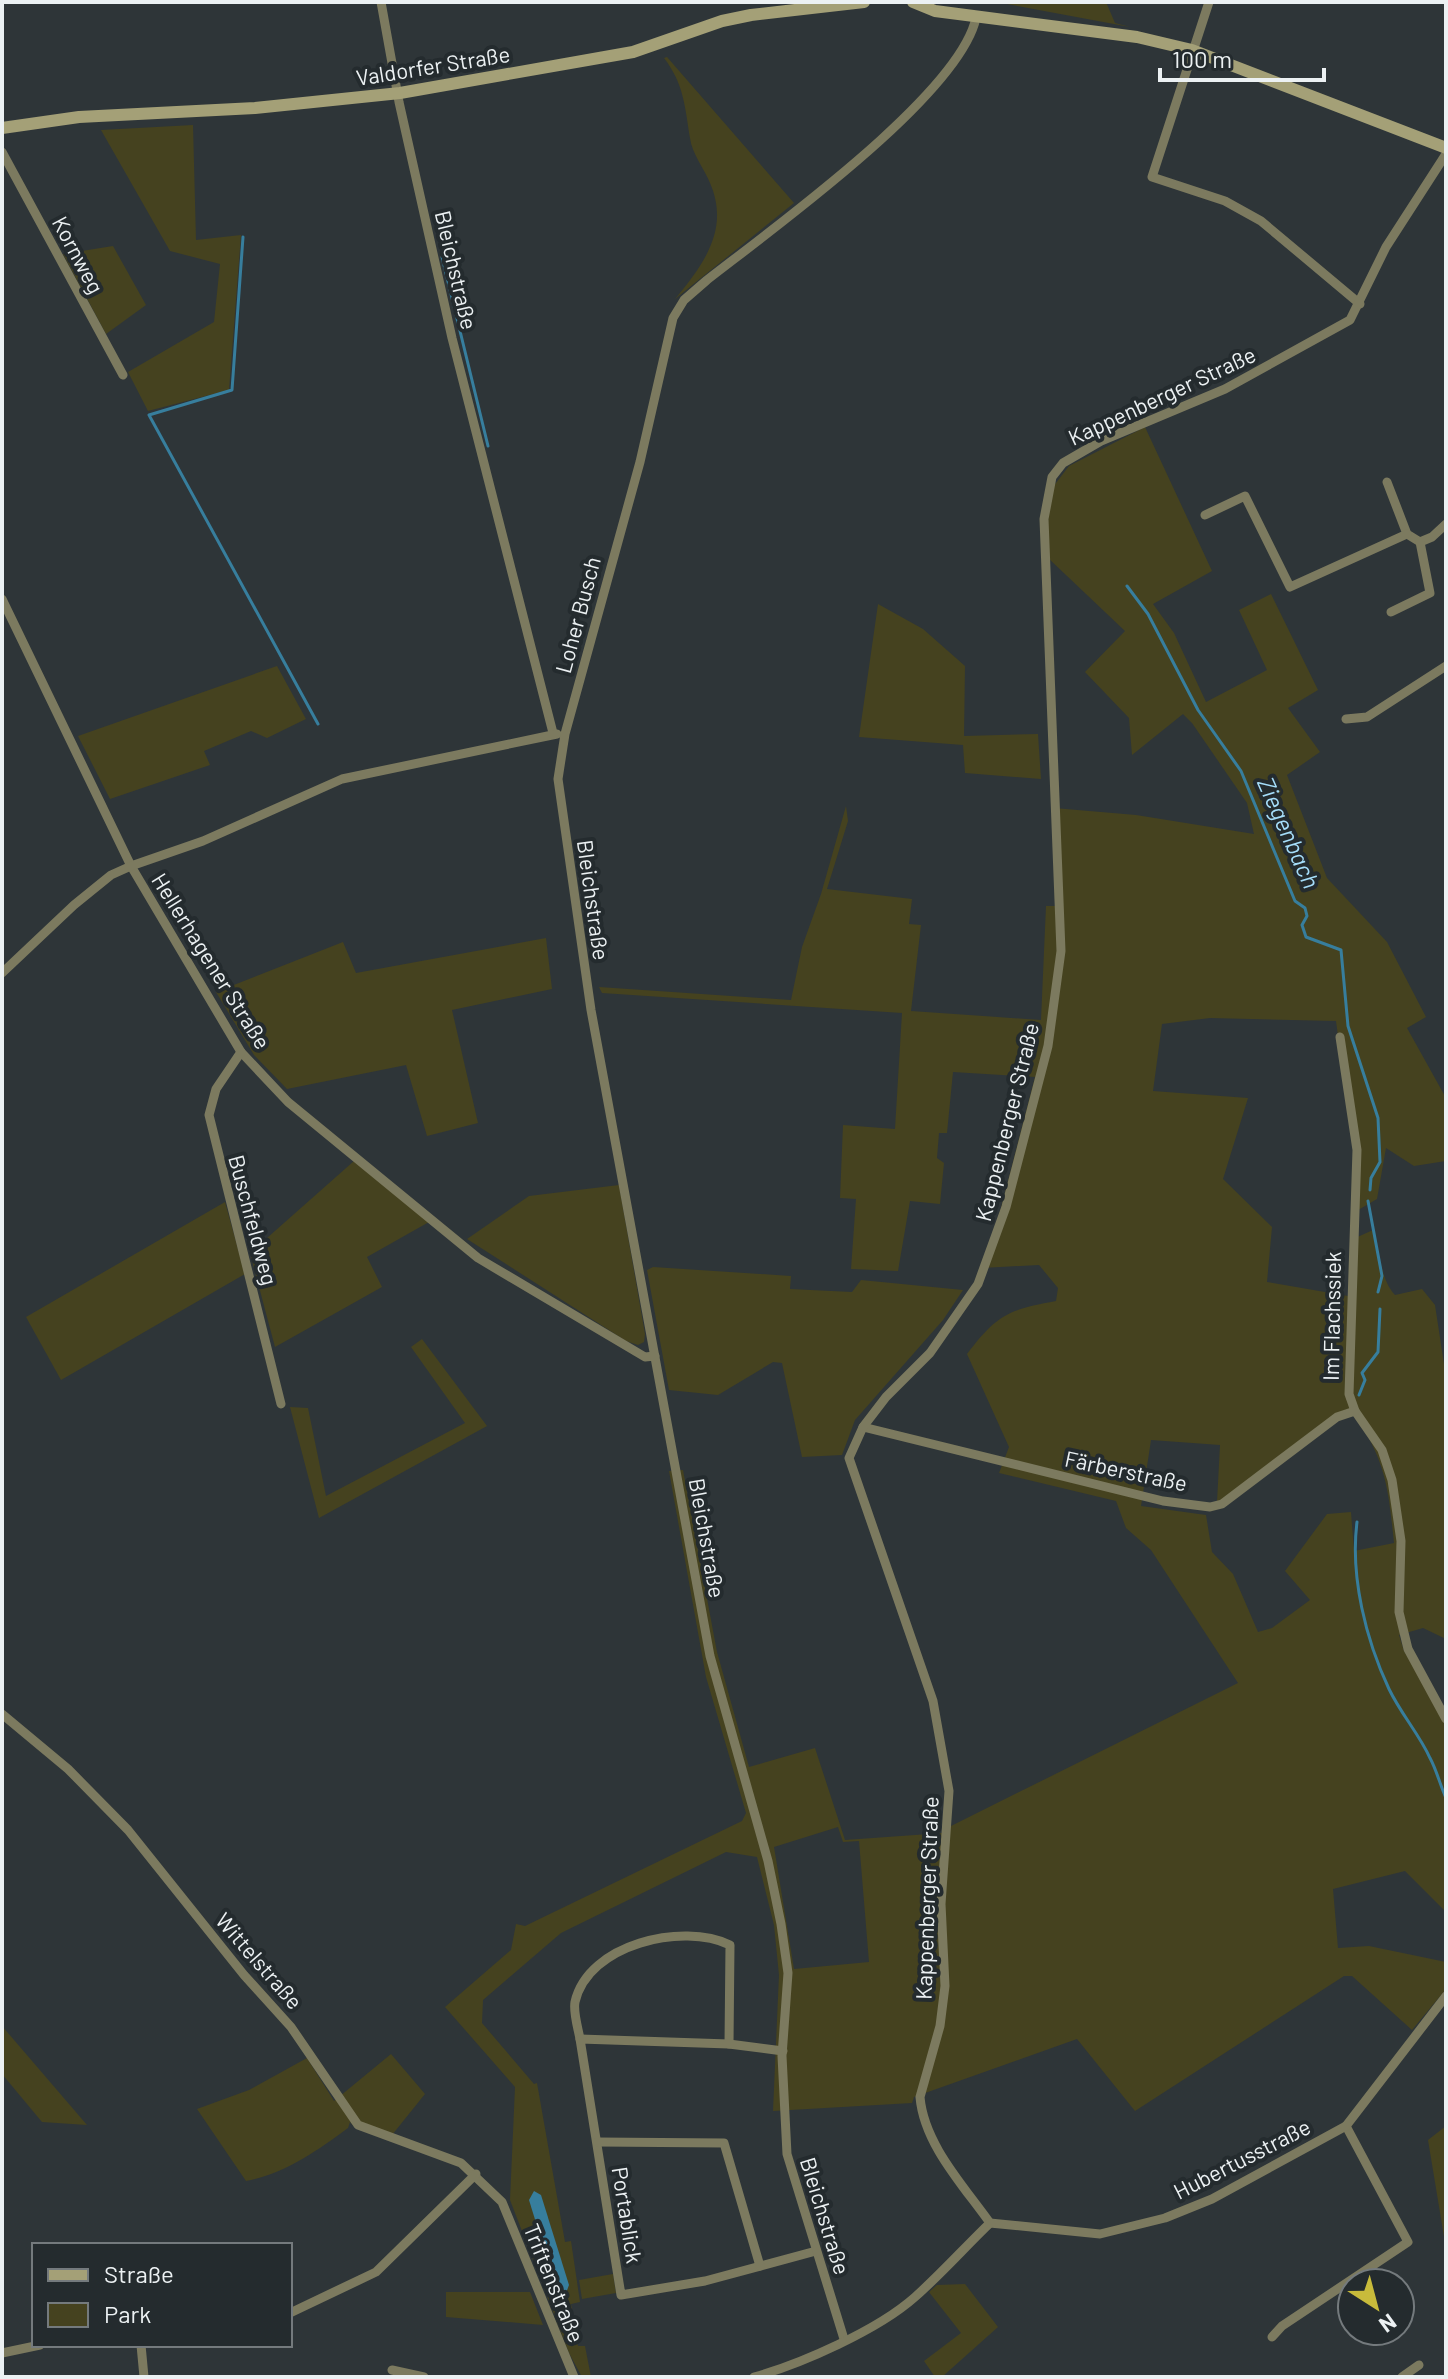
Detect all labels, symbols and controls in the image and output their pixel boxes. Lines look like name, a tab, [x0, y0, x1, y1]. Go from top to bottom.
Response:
scale bar	[1160, 32, 1324, 82]
street label: Valdorfer Straße	[354, 40, 512, 90]
text: 100 m	[1172, 44, 1232, 73]
street label: Bleichstraße	[431, 208, 483, 332]
street label: Kornweg	[48, 211, 110, 298]
street label: Kappenberger Straße	[1064, 340, 1259, 450]
street label: Loher Busch	[549, 554, 605, 676]
water label: Ziegenbach	[1252, 772, 1327, 892]
street label: Bleichstraße	[573, 838, 615, 962]
street label: Hellerhagener Straße	[147, 868, 277, 1053]
street label: Kappenberger Straße	[969, 1020, 1043, 1224]
street label: Buschfeldweg	[224, 1152, 284, 1288]
street label: Im Flachssiek	[1317, 1251, 1345, 1381]
street label: Färberstraße	[1063, 1444, 1190, 1496]
street label: Bleichstraße	[685, 1476, 731, 1600]
street label: Kappenberger Straße	[909, 1796, 943, 2000]
street label: Wittelstraße	[211, 1907, 309, 2014]
street label: Hubertusstraße	[1169, 2113, 1314, 2204]
street label: Bleichstraße	[796, 2154, 856, 2277]
street label: Portablick	[608, 2165, 648, 2265]
street label: Triftenstraße	[519, 2219, 591, 2346]
legend	[32, 2243, 292, 2347]
text: Straße	[104, 2259, 174, 2288]
north arrow	[1336, 2267, 1416, 2347]
text: Park	[104, 2299, 151, 2328]
text: N	[1375, 2309, 1402, 2339]

